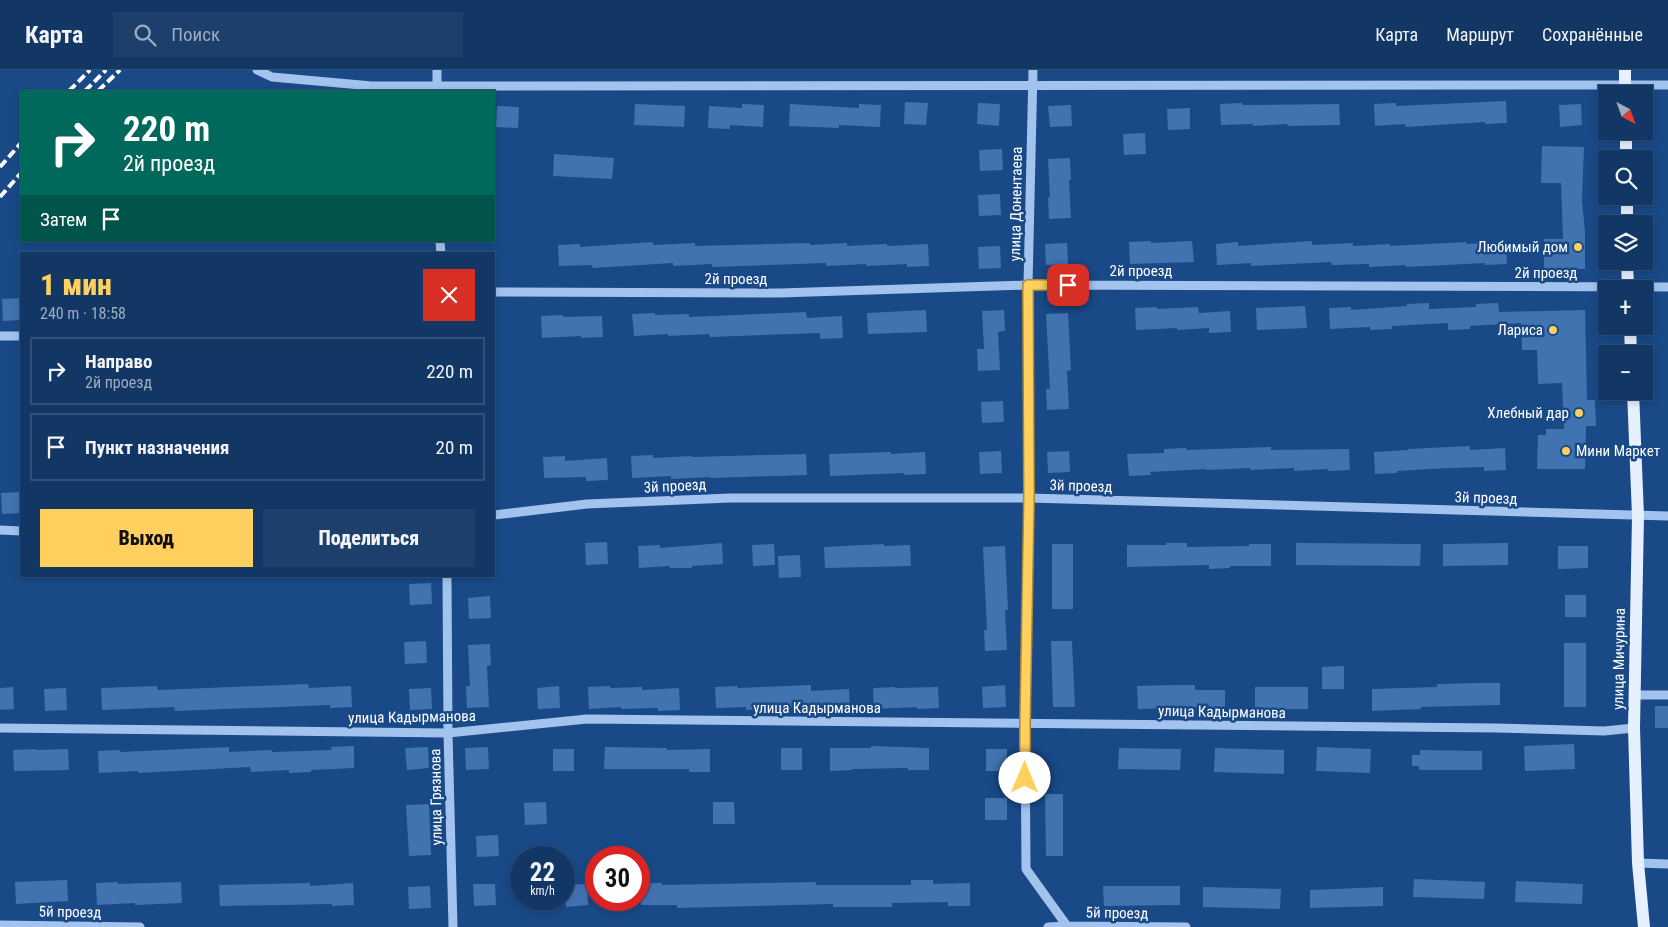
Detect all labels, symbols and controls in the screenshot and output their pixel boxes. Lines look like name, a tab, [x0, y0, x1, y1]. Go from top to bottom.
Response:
search box	[113, 12, 463, 57]
text: Карта	[25, 21, 83, 49]
icon: search	[131, 21, 159, 49]
text: Поиск	[171, 23, 220, 46]
text: Карта	[1375, 24, 1418, 45]
text: Маршрут	[1446, 24, 1514, 45]
text: Сохранённые	[1542, 24, 1643, 45]
north arrow	[1598, 85, 1652, 140]
map controls	[1598, 85, 1653, 400]
text: 220 m	[123, 109, 210, 150]
icon: right	[40, 110, 105, 175]
street label: улица Донентаева	[1006, 147, 1026, 261]
button: search	[1598, 150, 1653, 205]
text: 2й проезд	[123, 151, 215, 176]
icon: arrive	[97, 205, 125, 233]
text: Затем	[40, 208, 87, 231]
button: layers	[1598, 215, 1653, 270]
place label: Любимый дом	[1477, 238, 1568, 256]
marker: Любимый дом	[1572, 241, 1584, 253]
street label: 2й проезд	[1110, 262, 1172, 280]
pin	[1047, 264, 1089, 306]
street label: 2й проезд	[1515, 264, 1577, 282]
text: 1 мин	[40, 267, 112, 302]
button: close	[423, 269, 475, 321]
street label: 2й проезд	[705, 270, 767, 288]
icon: arrive	[1054, 271, 1082, 299]
button: +	[1598, 280, 1653, 335]
text: 240 m · 18:58	[40, 304, 126, 323]
place label: Лариса	[1497, 321, 1543, 339]
marker: Лариса	[1547, 324, 1559, 336]
button: −	[1598, 345, 1653, 400]
text: Направо	[85, 350, 152, 373]
icon: right	[42, 357, 70, 385]
text: 220 m	[426, 360, 473, 383]
text: 2й проезд	[85, 373, 152, 392]
place label: Хлебный дар	[1487, 404, 1569, 422]
marker: Хлебный дар	[1573, 407, 1585, 419]
icon: arrive	[42, 433, 70, 461]
text: Пункт назначения	[85, 436, 229, 459]
text: 20 m	[436, 436, 473, 459]
place label: Мини Маркет	[1576, 442, 1660, 460]
marker: Мини Маркет	[1560, 445, 1572, 457]
street label: 3й проезд	[643, 475, 707, 497]
street label: 3й проезд	[1049, 476, 1113, 496]
street label: 3й проезд	[1454, 488, 1518, 508]
button: Выход	[40, 509, 253, 567]
button: Поделиться	[263, 509, 475, 567]
street label: улица Мичурина	[1609, 608, 1629, 710]
street label: улица Кадырманова	[753, 699, 881, 717]
street label: улица Кадырманова	[1158, 702, 1286, 722]
street label: улица Кадырманова	[348, 707, 476, 727]
street label: улица Грязнова	[426, 748, 446, 846]
position arrow	[998, 751, 1050, 803]
speed limit sign: 30	[585, 846, 650, 911]
text: 22	[530, 858, 555, 887]
text: km/h	[530, 884, 555, 898]
street label: 5й проезд	[38, 902, 102, 922]
street label: 5й проезд	[1085, 903, 1149, 923]

